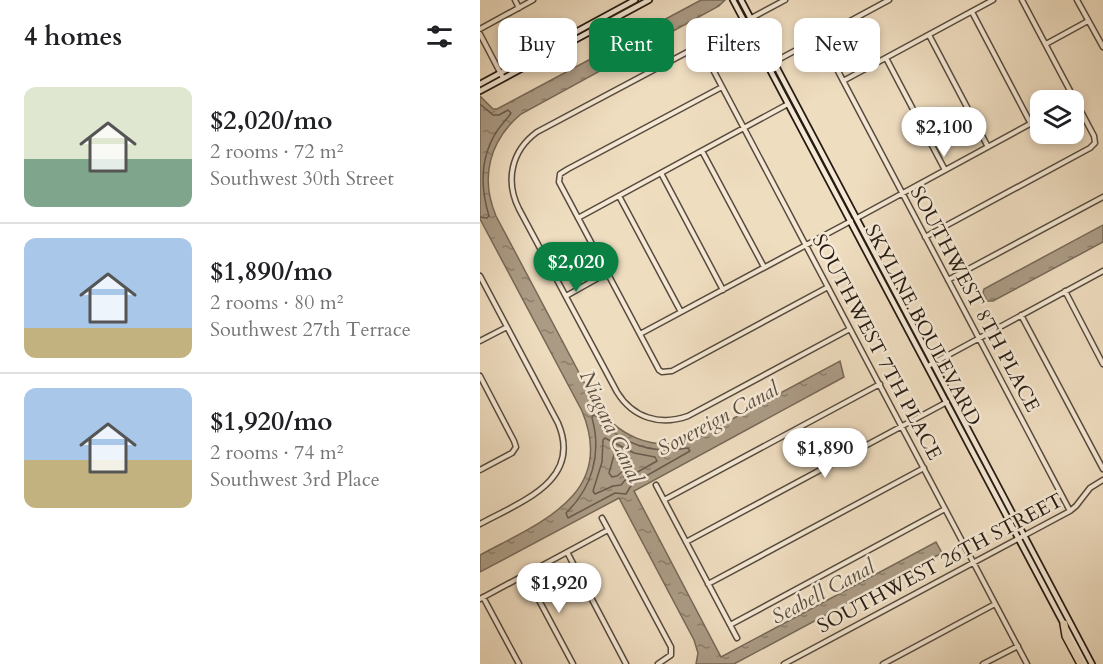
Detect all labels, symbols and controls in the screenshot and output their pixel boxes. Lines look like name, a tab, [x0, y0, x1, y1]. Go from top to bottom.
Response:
chip: Buy	[498, 18, 577, 72]
chip: Rent	[589, 18, 674, 72]
chip: Filters	[686, 18, 782, 72]
chip: New	[794, 18, 880, 72]
text: 4 homes	[24, 19, 122, 54]
icon: filters	[423, 20, 456, 53]
map controls	[1030, 90, 1084, 144]
button: layers	[1030, 90, 1084, 144]
text: $2,020/mo	[210, 103, 333, 138]
pin: $2,100	[895, 107, 993, 158]
icon: home	[72, 111, 144, 183]
text: $2,100	[915, 113, 973, 140]
text: 2 rooms · 72 m²	[210, 138, 343, 165]
text: Southwest 30th Street	[210, 165, 394, 192]
street label: SOUTHWEST 8TH PLACE	[904, 181, 1046, 417]
street label: SKYLINE BOULEVARD	[858, 220, 988, 430]
street label: SOUTHWEST 7TH PLACE	[806, 229, 948, 465]
pin: $2,020	[527, 242, 625, 293]
text: $2,020	[547, 248, 605, 275]
text: $1,890/mo	[210, 254, 333, 289]
icon: home	[72, 262, 144, 334]
text: 2 rooms · 80 m²	[210, 289, 343, 316]
text: Southwest 27th Terrace	[210, 316, 411, 343]
water label: Niagara Canal	[572, 366, 650, 489]
water label: Sovereign Canal	[652, 374, 785, 463]
text: $1,920/mo	[210, 404, 333, 439]
icon: home	[72, 412, 144, 484]
pin: $1,890	[776, 428, 874, 479]
text: $1,890	[796, 434, 854, 461]
text: 2 rooms · 74 m²	[210, 439, 343, 466]
text: Southwest 3rd Place	[210, 466, 380, 493]
street label: SOUTHWEST 26TH STREET	[812, 486, 1068, 639]
water label: Seabell Canal	[766, 552, 881, 631]
pin: $1,920	[510, 563, 608, 614]
text: $1,920	[530, 569, 588, 596]

